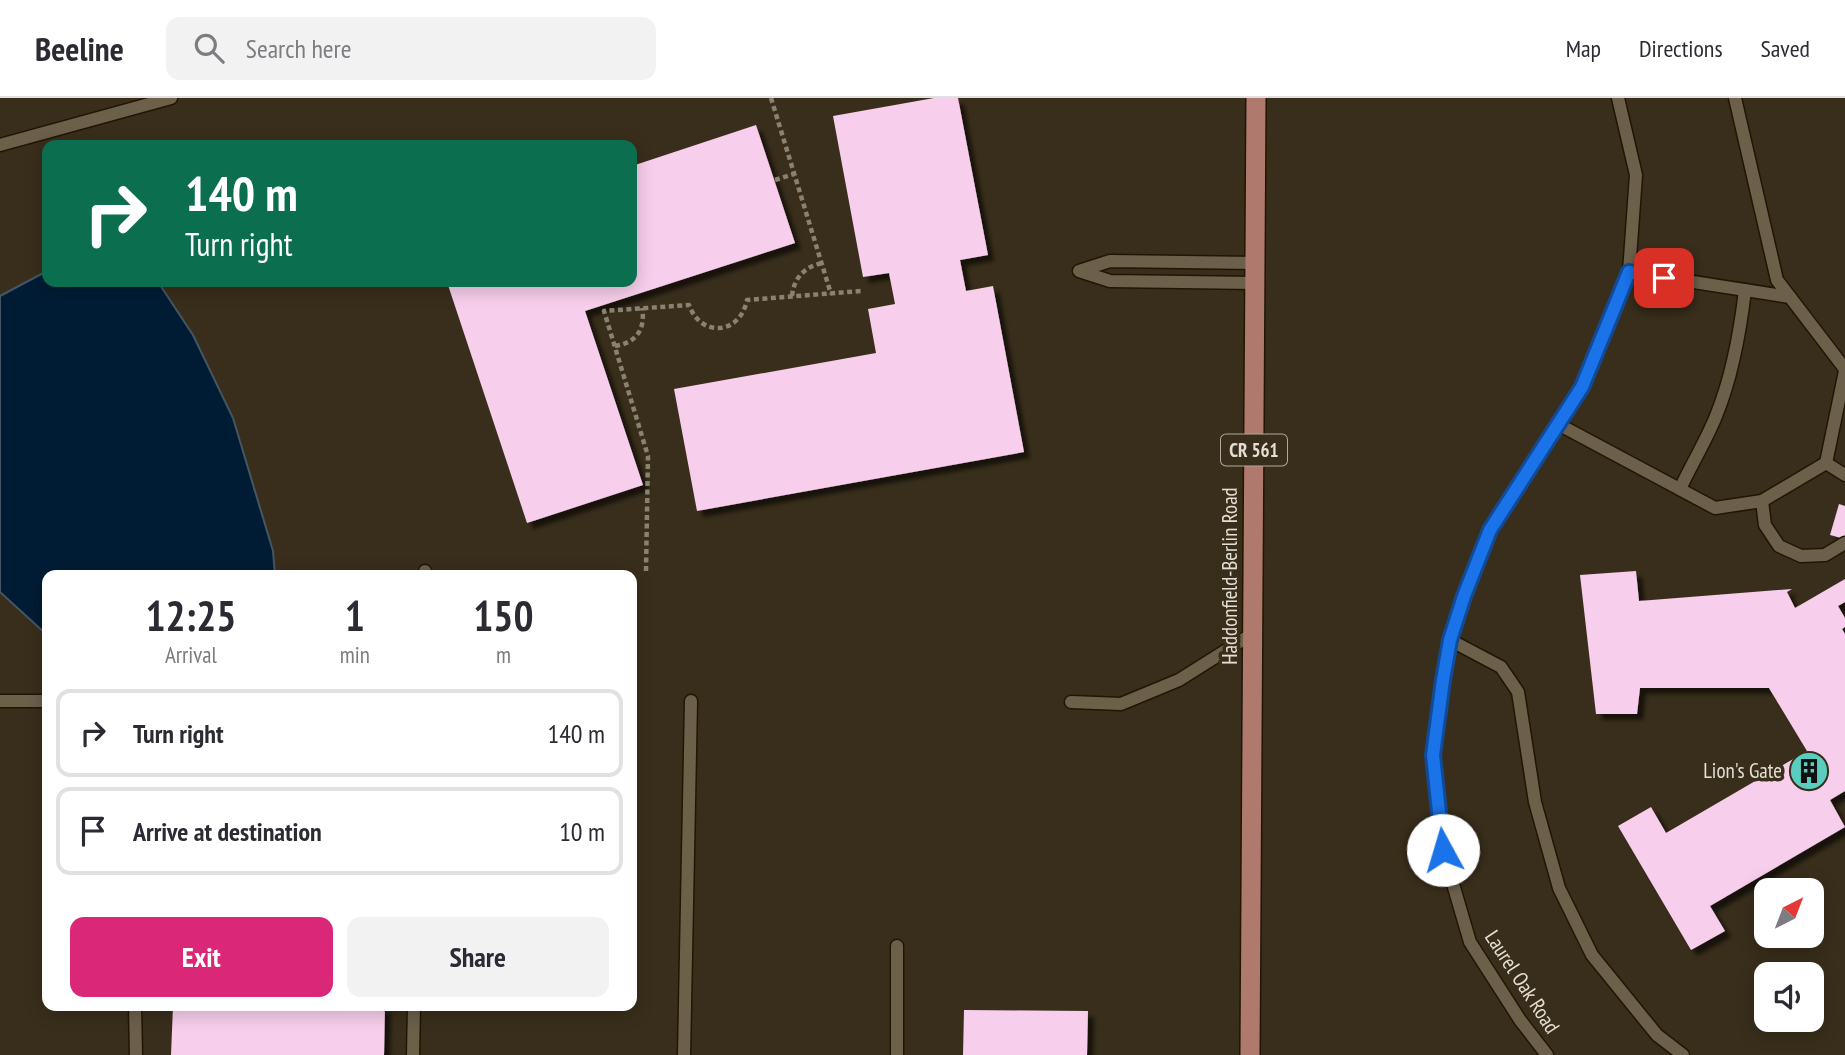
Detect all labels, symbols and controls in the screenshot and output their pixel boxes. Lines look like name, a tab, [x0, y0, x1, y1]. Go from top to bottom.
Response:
search box	[166, 17, 656, 80]
text: Beeline	[35, 27, 124, 70]
icon: search	[190, 29, 228, 67]
text: Search here	[246, 32, 351, 65]
text: Map	[1566, 33, 1601, 64]
text: Directions	[1639, 33, 1723, 64]
text: Saved	[1761, 33, 1810, 64]
text: 140 m	[185, 161, 298, 225]
icon: right	[70, 168, 161, 259]
text: Turn right	[185, 223, 293, 265]
pin	[1634, 248, 1694, 308]
icon: arrive	[1645, 259, 1683, 297]
road number: CR 561	[1221, 434, 1287, 466]
street label: Haddonfield-Berlin Road	[1216, 487, 1243, 665]
text: 12:25	[145, 588, 236, 643]
text: 1	[345, 588, 365, 643]
text: 150	[473, 588, 534, 643]
text: Arrival	[165, 640, 217, 669]
text: min	[340, 640, 370, 669]
text: m	[496, 640, 511, 669]
icon: right	[74, 714, 112, 752]
text: Turn right	[133, 717, 224, 750]
text: 140 m	[547, 717, 605, 750]
building icon: Lion's Gate	[1788, 750, 1830, 792]
place label: Lion's Gate	[1703, 757, 1782, 784]
icon: arrive	[74, 812, 112, 850]
position arrow	[1406, 813, 1480, 887]
text: Arrive at destination	[133, 815, 322, 848]
text: 10 m	[559, 815, 605, 848]
north arrow	[1754, 878, 1824, 948]
map controls	[1754, 878, 1824, 1032]
button: Exit	[70, 917, 333, 997]
button: Share	[347, 917, 609, 997]
street label: Laurel Oak Road	[1479, 925, 1566, 1038]
button: sound	[1754, 962, 1824, 1032]

